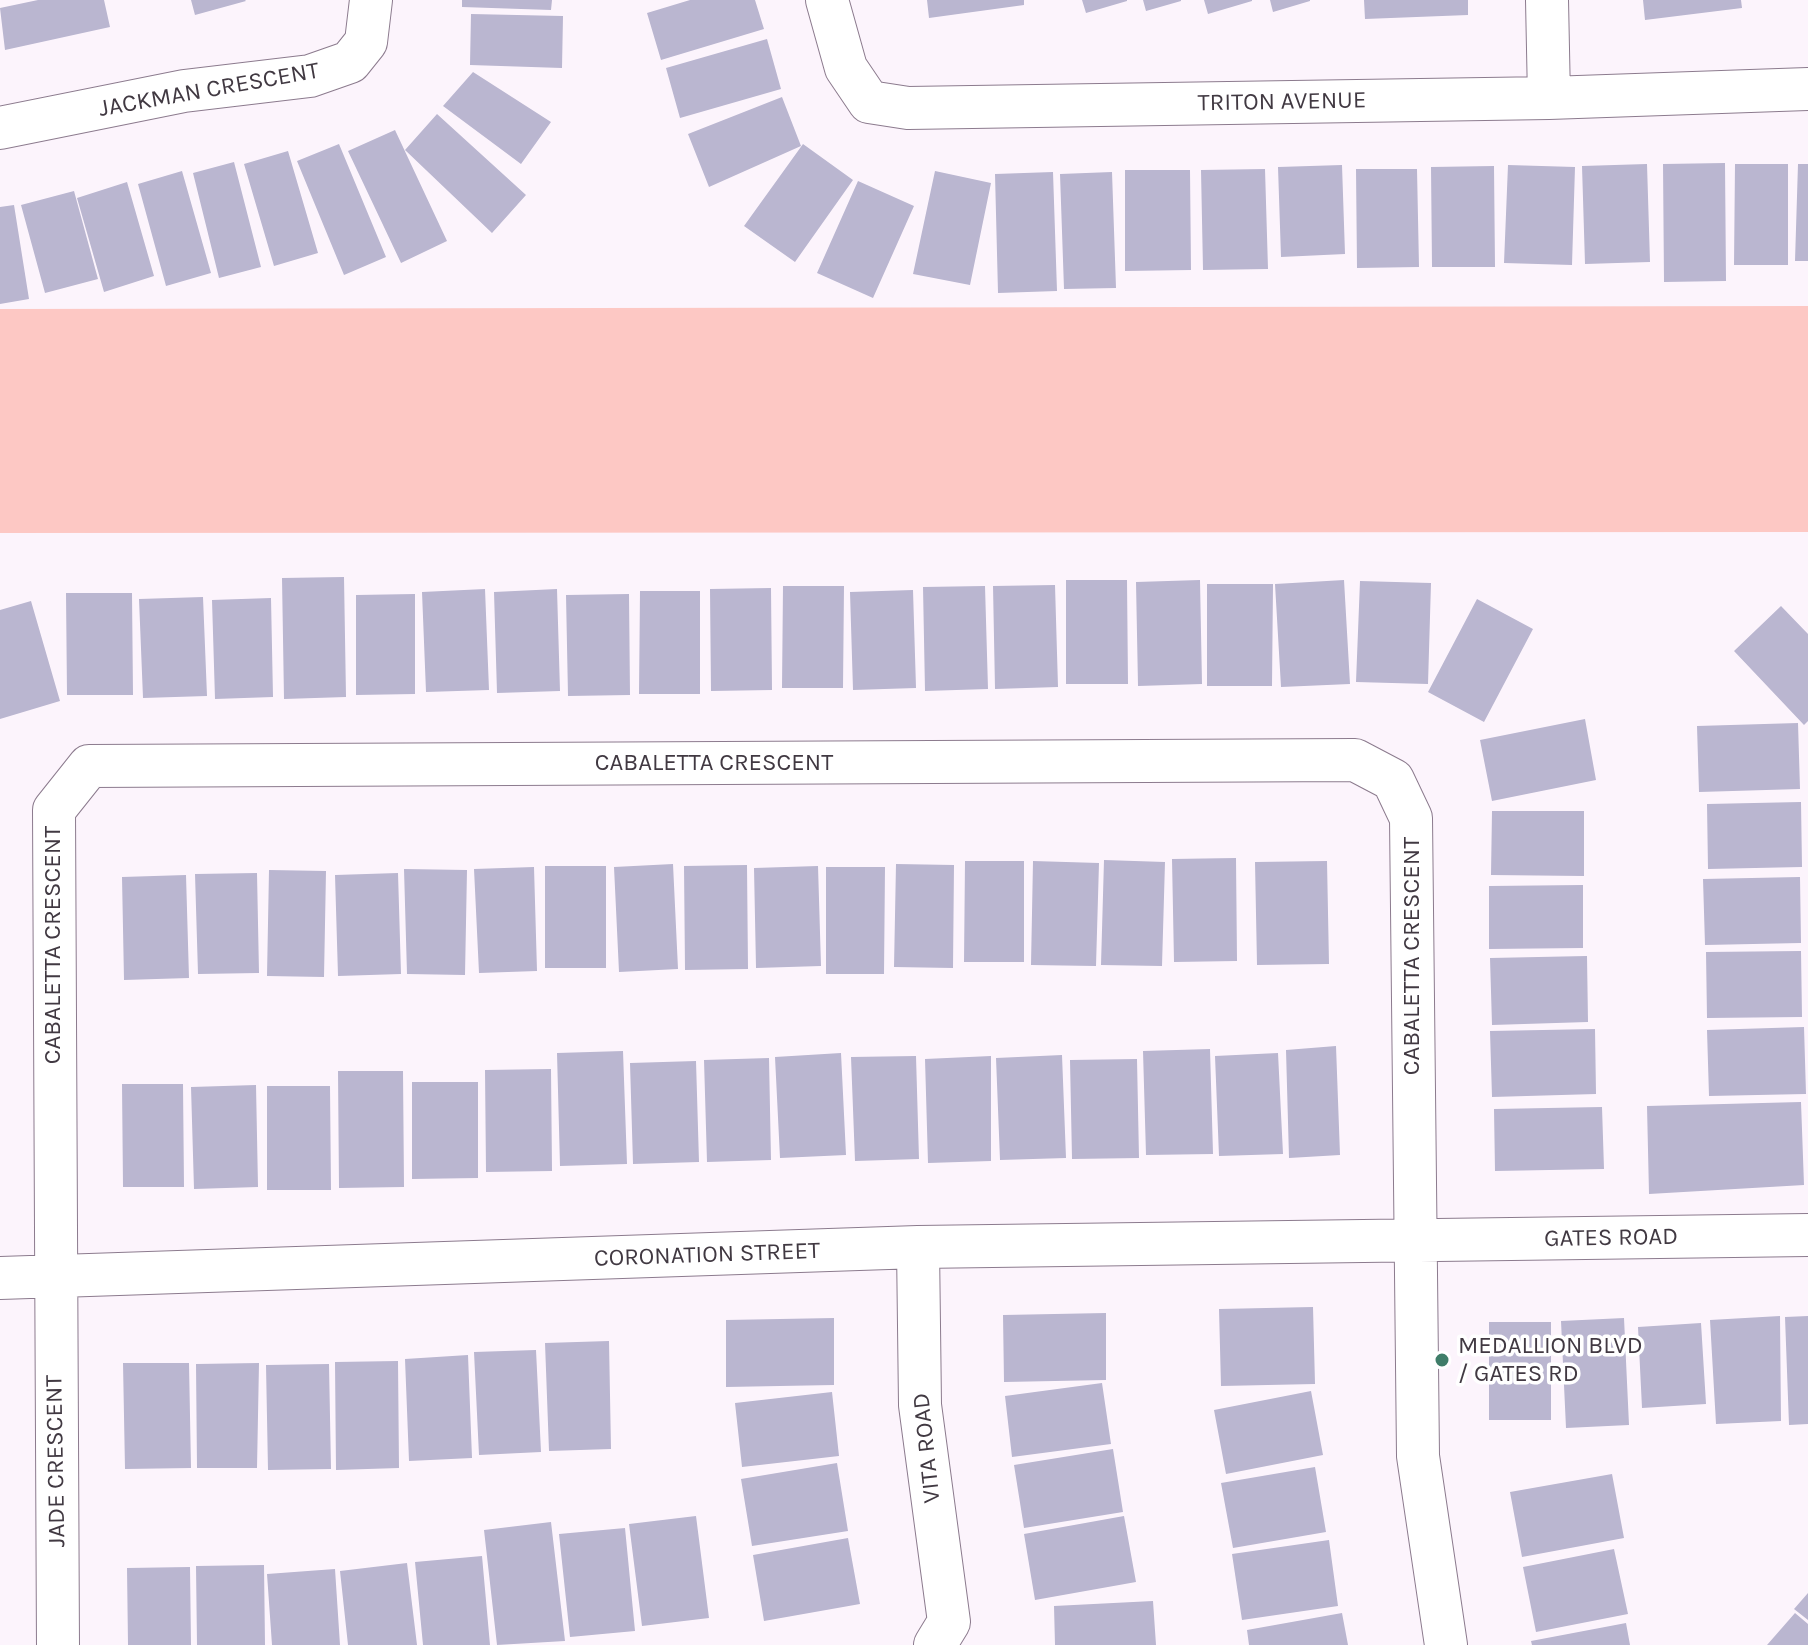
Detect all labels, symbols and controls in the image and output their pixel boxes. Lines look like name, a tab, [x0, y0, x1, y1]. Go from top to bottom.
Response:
street label: JACKMAN CRESCENT	[97, 56, 321, 124]
street label: TRITON AVENUE	[1197, 86, 1367, 118]
street label: CABALETTA CRESCENT	[595, 749, 833, 777]
street label: CABALETTA CRESCENT	[39, 826, 67, 1064]
street label: CABALETTA CRESCENT	[1398, 837, 1426, 1075]
street label: GATES ROAD	[1544, 1222, 1678, 1254]
street label: CORONATION STREET	[593, 1237, 821, 1273]
place label: MEDALLION BLVD / GATES RD	[1458, 1332, 1643, 1388]
marker: MEDALLION BLVD / GATES RD	[1433, 1351, 1451, 1369]
street label: JADE CRESCENT	[40, 1374, 72, 1548]
street label: VITA ROAD	[907, 1392, 947, 1504]

